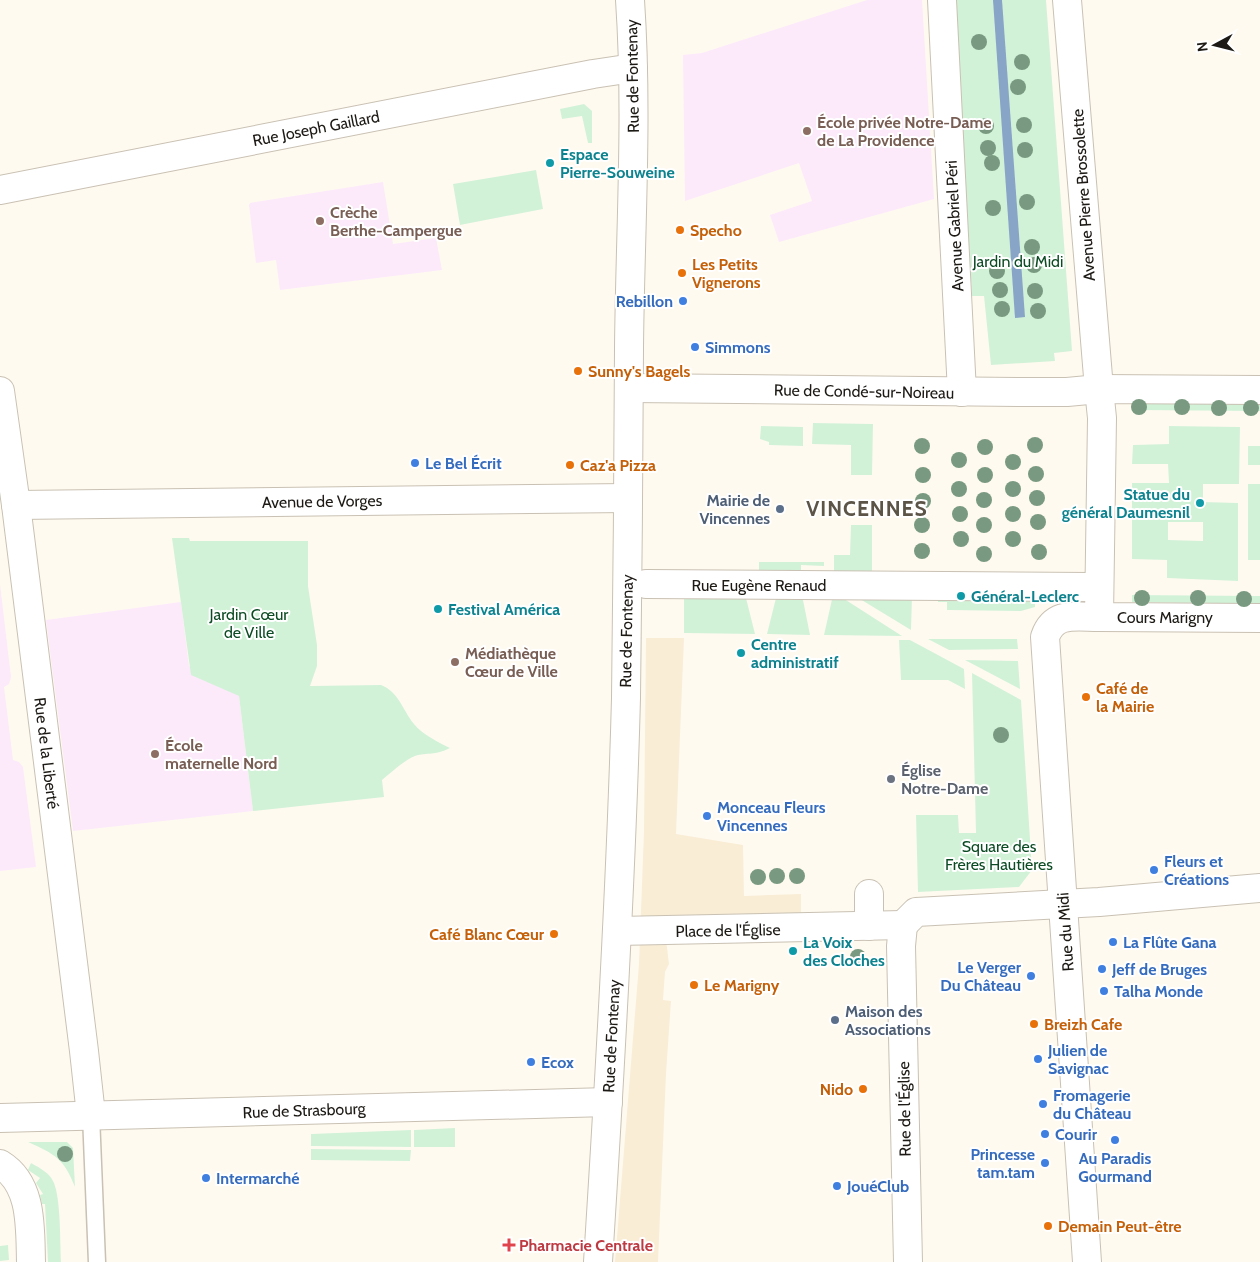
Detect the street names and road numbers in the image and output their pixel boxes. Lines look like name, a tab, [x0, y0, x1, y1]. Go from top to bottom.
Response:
street label: Rue de Fontenay	[622, 19, 643, 133]
street label: Rue Joseph Gaillard	[251, 107, 381, 150]
street label: Avenue Pierre Brossolette	[1068, 108, 1099, 282]
street label: Avenue Gabriel Péri	[942, 160, 967, 292]
street label: Rue de Condé-sur-Noireau	[774, 380, 954, 403]
street label: Avenue de Vorges	[262, 491, 383, 512]
street label: Rue de Fontenay	[616, 574, 637, 688]
street label: Rue Eugène Renaud	[692, 576, 826, 595]
street label: Cours Marigny	[1117, 608, 1213, 627]
street label: Rue de la Liberté	[30, 696, 63, 810]
street label: Rue du Midi	[1053, 892, 1078, 972]
street label: Place de l'Église	[675, 920, 781, 941]
street label: Rue de Fontenay	[599, 979, 624, 1093]
street label: Rue de l'Église	[894, 1061, 915, 1157]
street label: Rue de Strasbourg	[242, 1099, 367, 1122]

